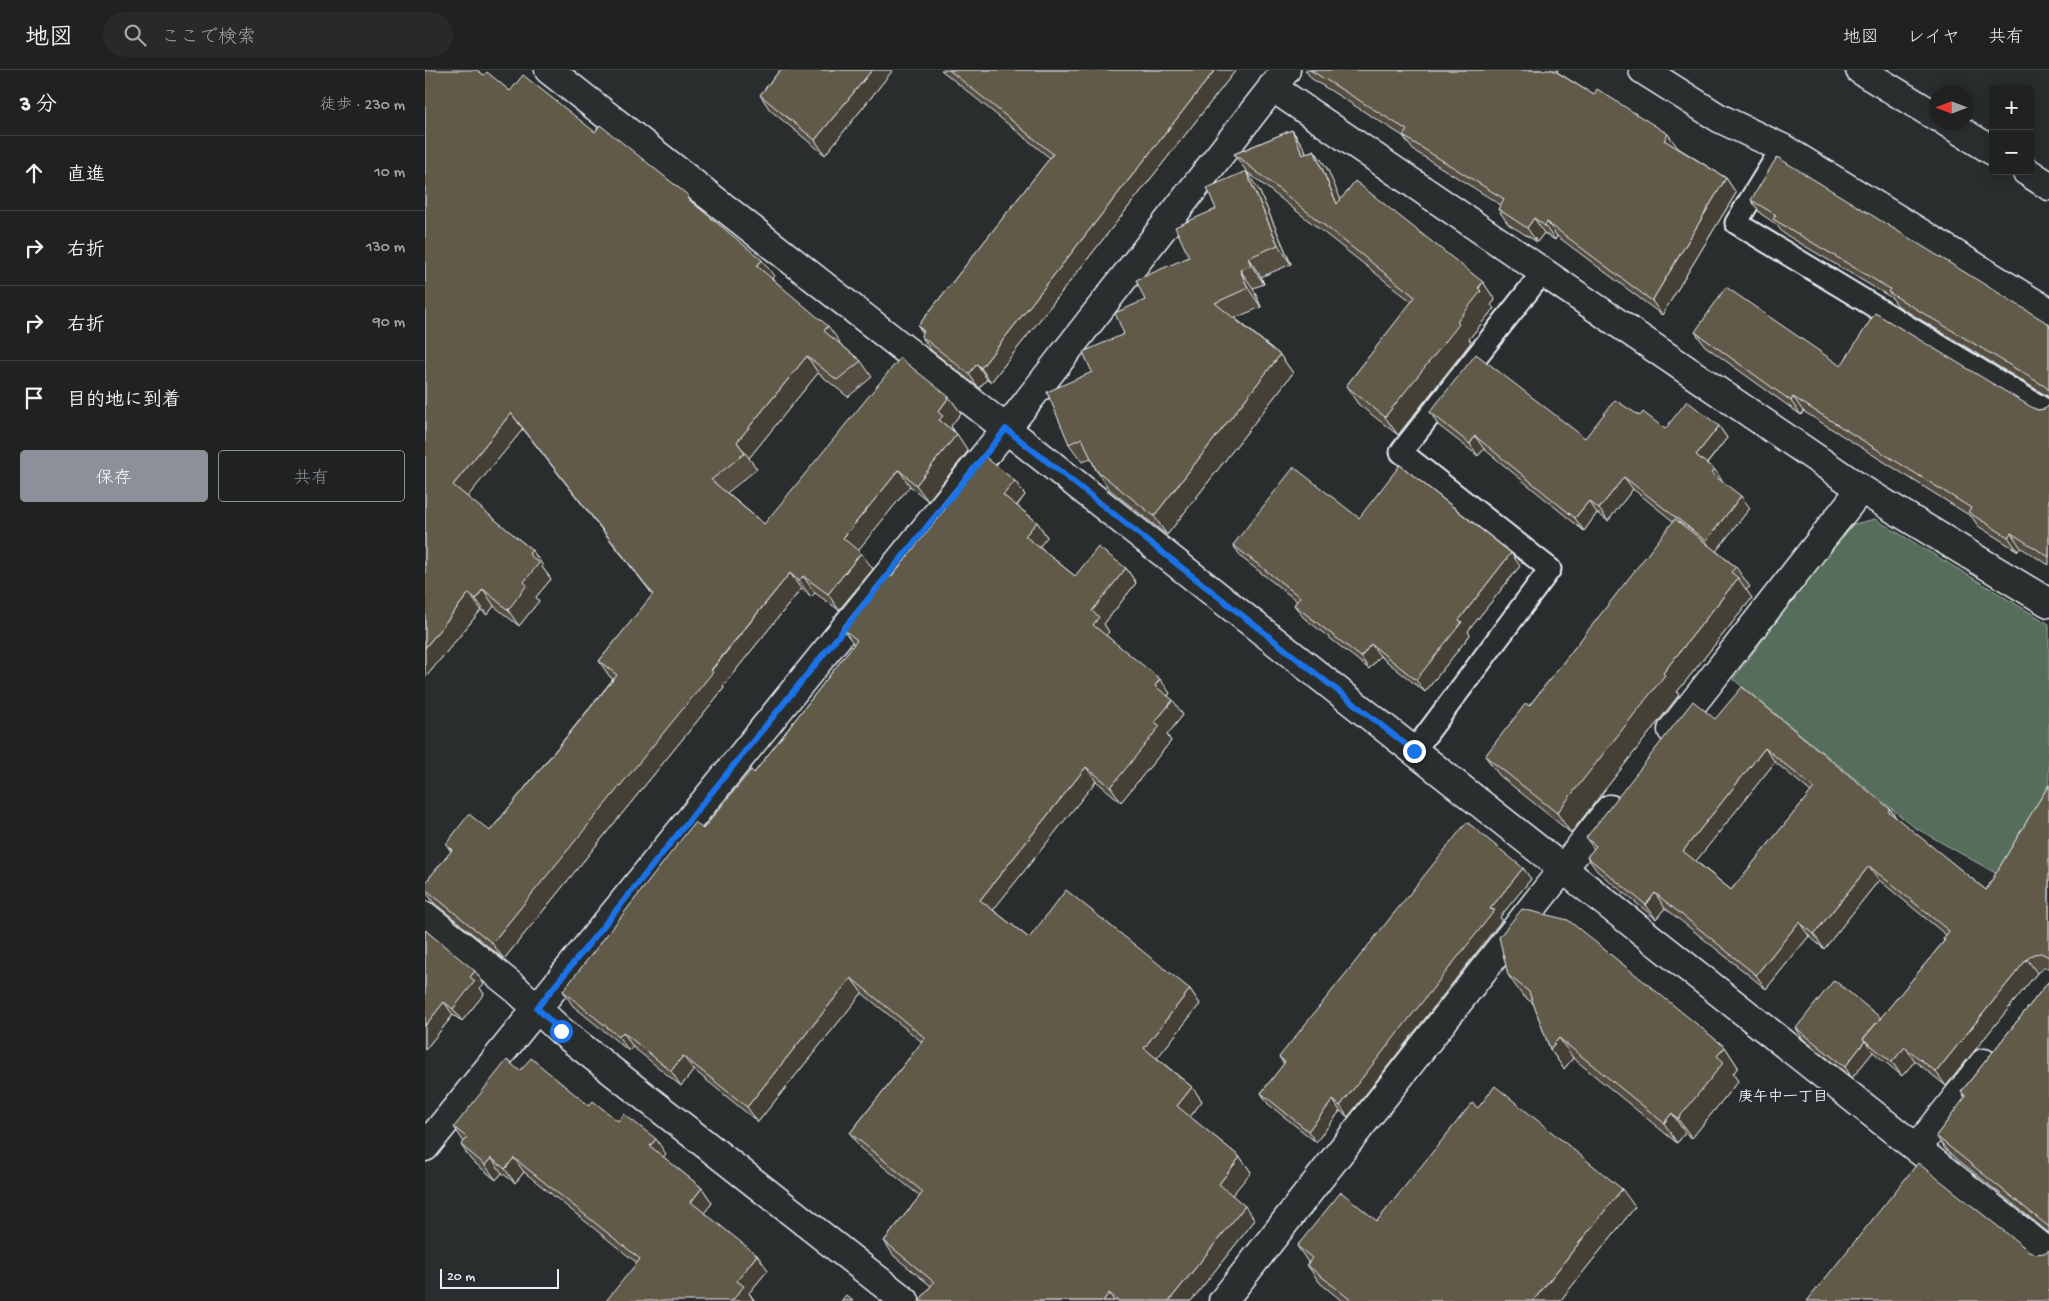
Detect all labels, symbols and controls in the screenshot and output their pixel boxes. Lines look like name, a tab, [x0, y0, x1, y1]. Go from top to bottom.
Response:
search box	[103, 12, 453, 57]
icon: search	[121, 21, 149, 49]
text: 地図	[25, 25, 73, 54]
text: ここで検索	[161, 27, 256, 50]
text: 地図	[1843, 28, 1879, 49]
text: レイヤ	[1907, 28, 1960, 49]
text: 共有	[1988, 28, 2024, 49]
north arrow	[1929, 85, 1974, 130]
map controls	[1989, 85, 2034, 175]
button: +	[1989, 85, 2034, 130]
text: 3 分	[20, 94, 57, 119]
text: 徒歩 · 230 m	[320, 97, 405, 116]
button: −	[1989, 130, 2034, 175]
icon: ahead	[20, 159, 48, 187]
text: 10 m	[374, 164, 405, 183]
text: 直進	[67, 165, 105, 188]
icon: right	[20, 234, 48, 262]
text: 130 m	[366, 239, 405, 258]
text: 右折	[67, 240, 105, 263]
icon: right	[20, 309, 48, 337]
text: 90 m	[373, 314, 405, 333]
text: 右折	[67, 315, 105, 338]
icon: arrive	[20, 384, 48, 412]
text: 目的地に到着	[67, 390, 181, 413]
button: 保存	[20, 450, 208, 502]
button: 共有	[218, 450, 405, 502]
route end	[1403, 740, 1426, 763]
route start	[550, 1020, 573, 1043]
district label: 庚午中一丁目	[1738, 1088, 1828, 1107]
scale bar	[440, 1266, 559, 1289]
text: 20 m	[447, 1269, 475, 1286]

